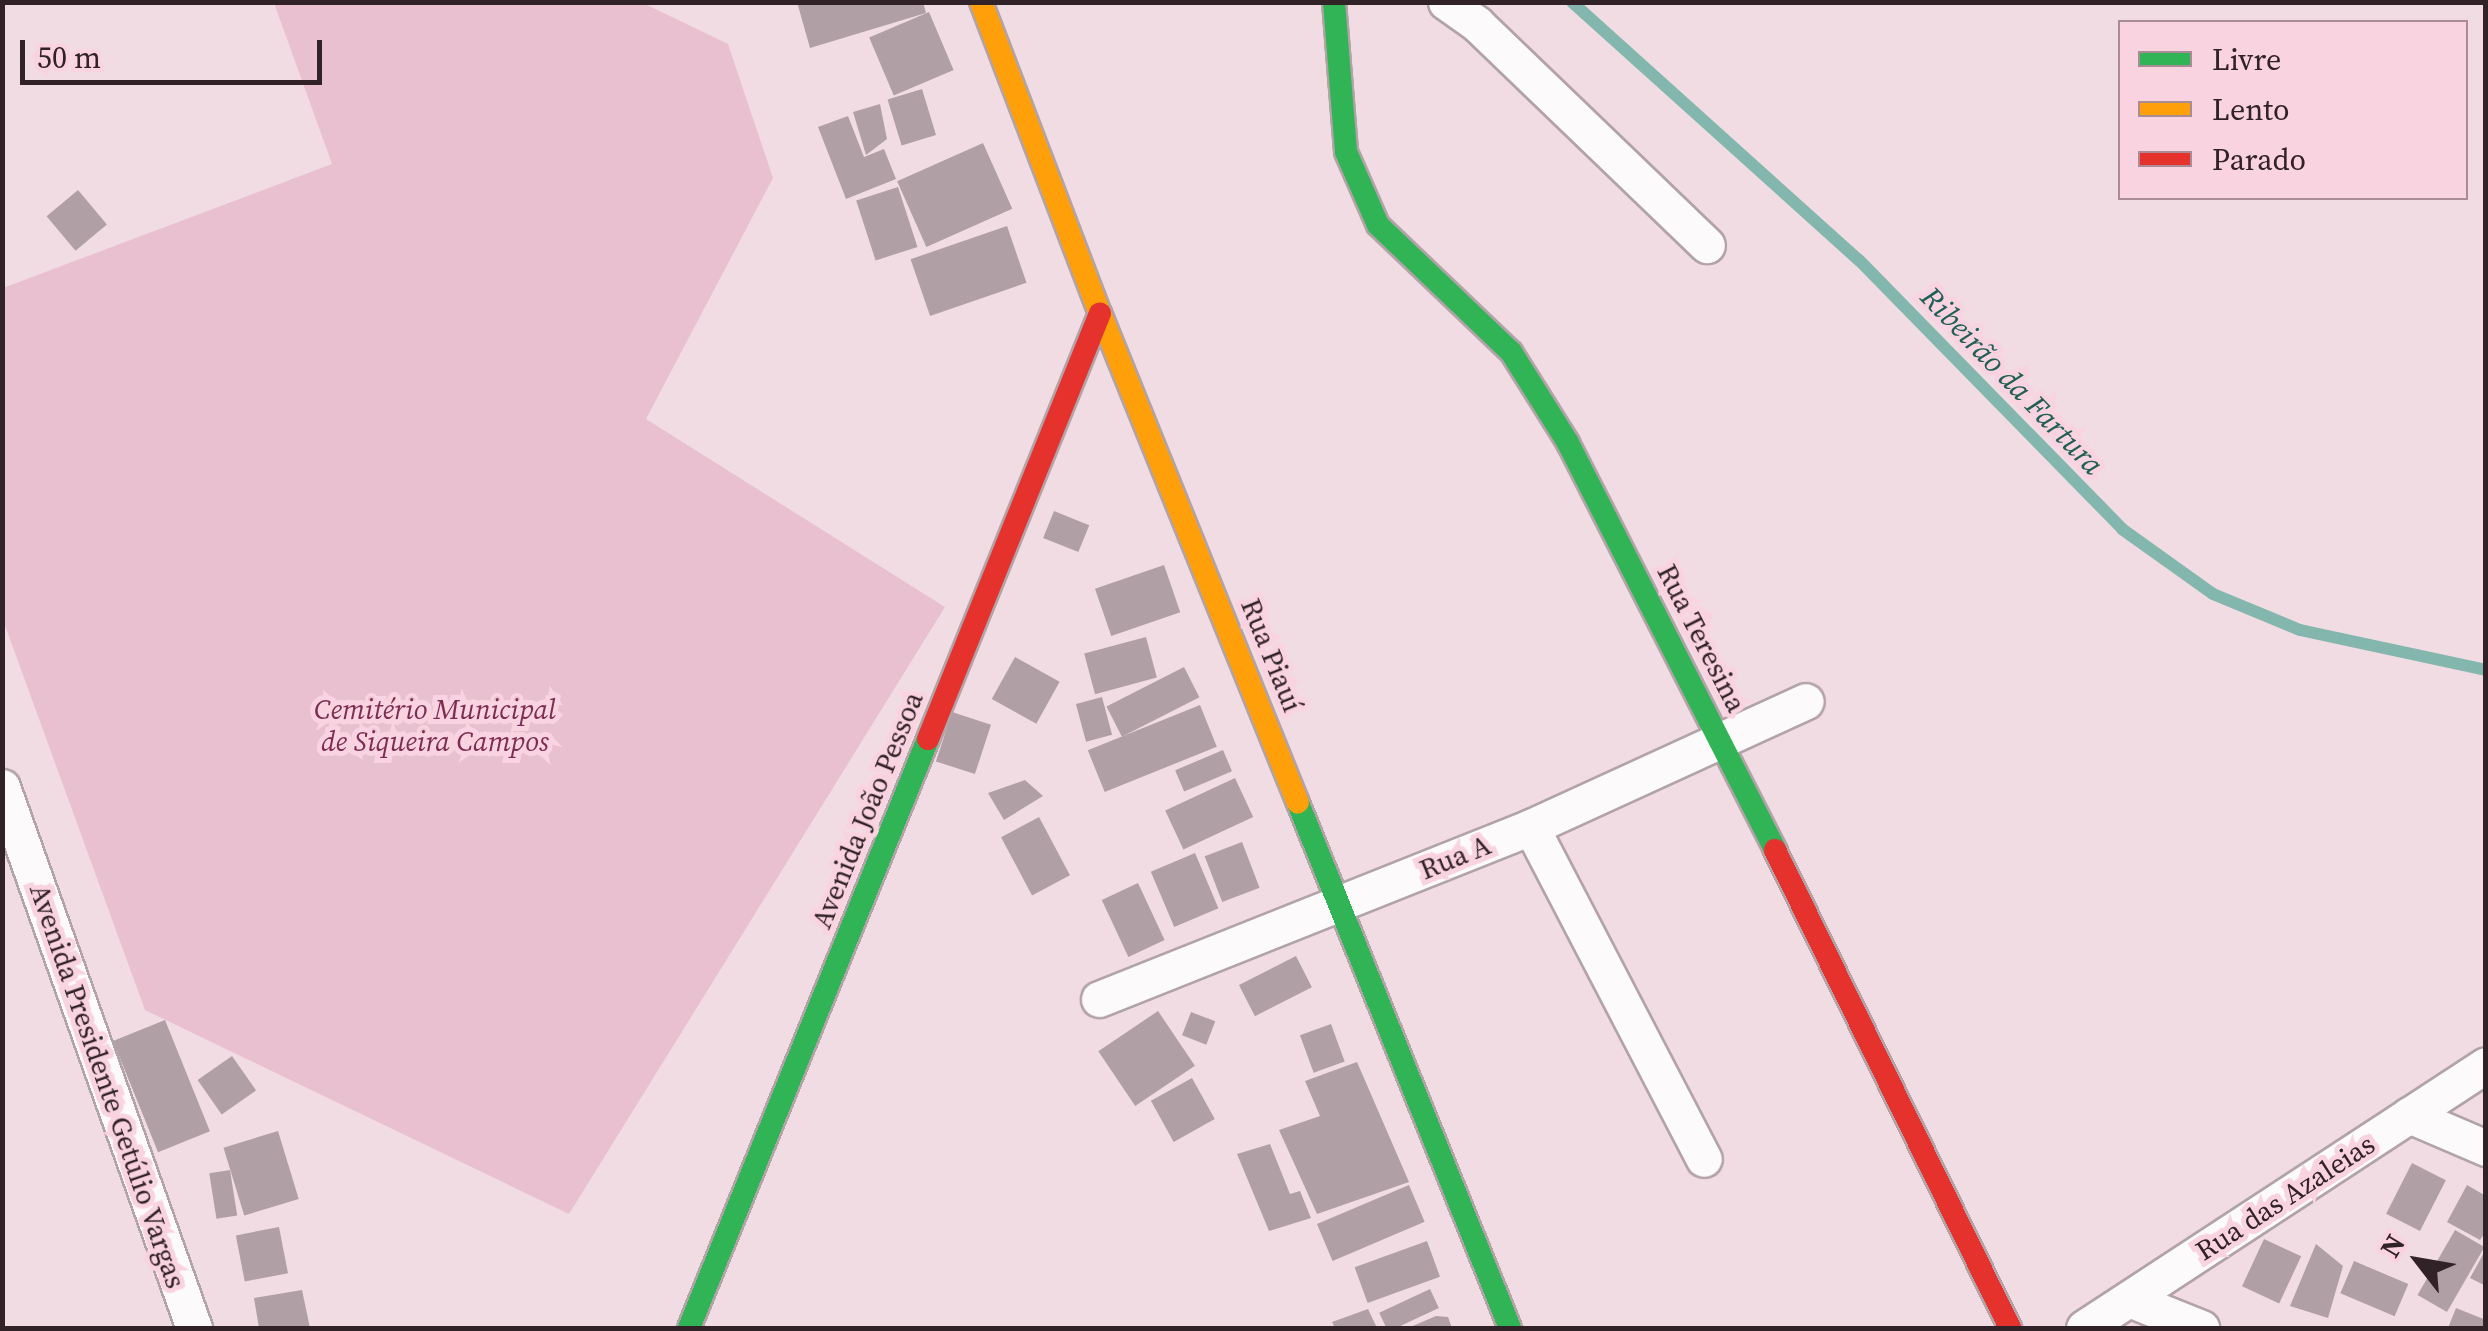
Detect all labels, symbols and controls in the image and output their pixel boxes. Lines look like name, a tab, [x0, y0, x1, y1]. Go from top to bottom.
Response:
scale bar	[25, 20, 328, 82]
legend	[2118, 20, 2468, 200]
text: 50 m	[37, 37, 101, 78]
text: Livre	[2212, 39, 2281, 80]
text: Lento	[2212, 89, 2289, 130]
text: Parado	[2212, 139, 2306, 180]
water label: Ribeirão da Fartura	[1913, 280, 2111, 482]
street label: Rua Teresina	[1650, 558, 1754, 718]
street label: Rua Piauí	[1234, 594, 1310, 716]
street label: Avenida João Pessoa	[804, 687, 930, 933]
park label: Cemitério Municipal de Siqueira Campos	[314, 692, 556, 758]
street label: Rua A	[1415, 828, 1495, 886]
street label: Avenida Presidente Getúlio Vargas	[23, 879, 193, 1293]
street label: Rua das Azaleias	[2189, 1127, 2381, 1267]
north arrow	[2368, 1211, 2468, 1311]
text: N	[2371, 1227, 2414, 1264]

